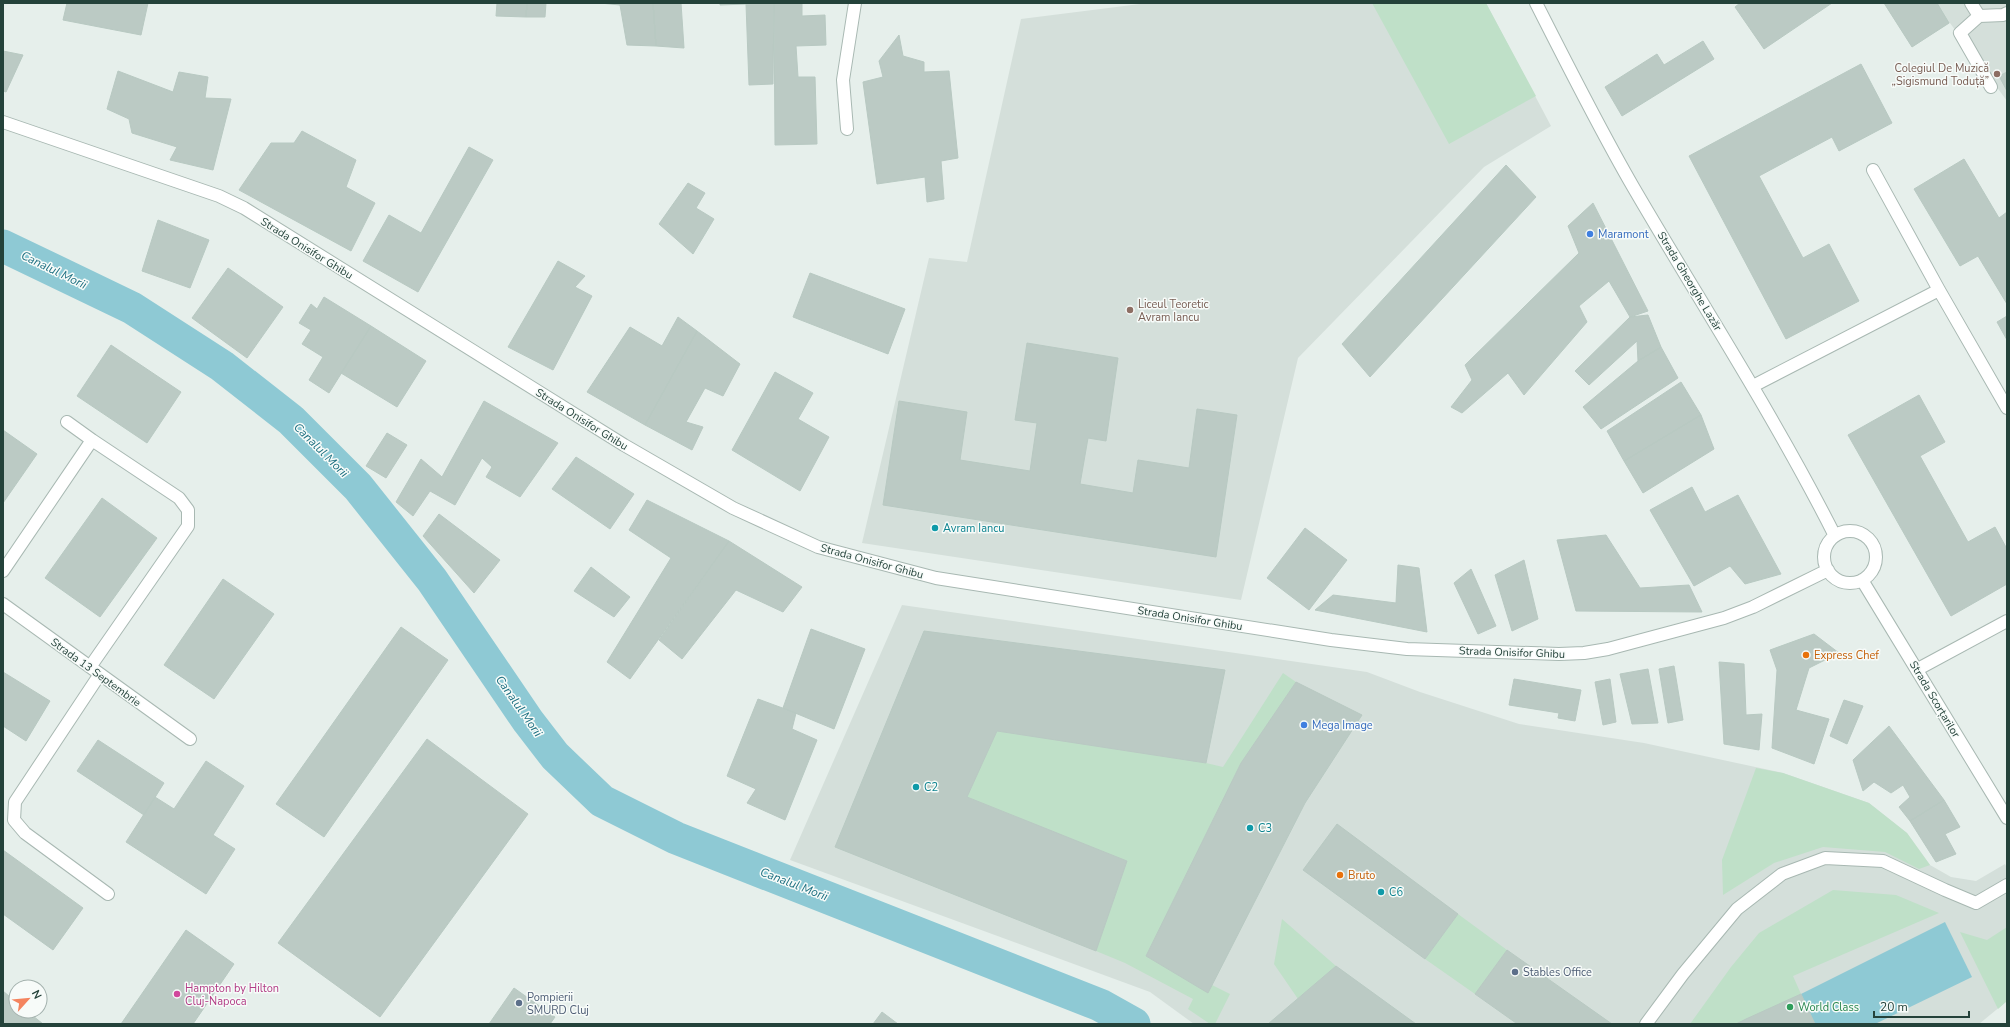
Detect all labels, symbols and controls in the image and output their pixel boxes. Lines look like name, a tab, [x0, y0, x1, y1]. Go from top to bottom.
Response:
place label: Colegiul De Muzică „Sigismund Toduță”	[1892, 61, 1989, 89]
marker: Colegiul De Muzică „Sigismund Toduță”	[1992, 69, 2002, 79]
street label: Strada Onisifor Ghibu	[258, 214, 356, 283]
place label: Maramont	[1598, 227, 1649, 242]
marker: Maramont	[1585, 229, 1595, 239]
street label: Strada Gheorghe Lazăr	[1654, 229, 1725, 334]
water label: Canalul Morii	[19, 247, 90, 293]
place label: Liceul Teoretic Avram Iancu	[1138, 297, 1209, 325]
marker: Liceul Teoretic Avram Iancu	[1125, 305, 1135, 315]
street label: Strada Onisifor Ghibu	[533, 385, 631, 454]
water label: Canalul Morii	[290, 419, 352, 481]
place label: Avram Iancu	[943, 521, 1005, 536]
marker: Avram Iancu	[930, 523, 940, 533]
street label: Strada Onisifor Ghibu	[819, 540, 925, 582]
street label: Strada Onisifor Ghibu	[1136, 603, 1244, 634]
street label: Strada 13 Septembrie	[48, 635, 144, 710]
street label: Strada Onisifor Ghibu	[1459, 643, 1565, 662]
place label: Express Chef	[1814, 648, 1879, 663]
marker: Express Chef	[1801, 650, 1811, 660]
street label: Strada Scorțarilor	[1906, 658, 1963, 740]
water label: Canalul Morii	[492, 672, 546, 740]
place label: Mega Image	[1312, 718, 1373, 733]
marker: Mega Image	[1299, 720, 1309, 730]
place label: C2	[924, 780, 938, 795]
marker: C2	[911, 782, 921, 792]
place label: C3	[1258, 821, 1272, 836]
marker: C3	[1245, 823, 1255, 833]
water label: Canalul Morii	[758, 864, 830, 904]
place label: Bruto	[1348, 868, 1375, 883]
marker: Bruto	[1335, 870, 1345, 880]
place label: C6	[1389, 885, 1403, 900]
marker: C6	[1376, 887, 1386, 897]
place label: Stables Office	[1523, 965, 1592, 980]
marker: Stables Office	[1510, 967, 1520, 977]
north arrow	[8, 979, 48, 1019]
place label: Hampton by Hilton Cluj-Napoca	[185, 981, 279, 1009]
text: N	[28, 988, 45, 1002]
marker: Hampton by Hilton Cluj-Napoca	[172, 989, 182, 999]
place label: Pompierii SMURD Cluj	[527, 990, 589, 1018]
scale bar	[1874, 993, 1969, 1019]
marker: Pompierii SMURD Cluj	[514, 998, 524, 1008]
text: 20 m	[1880, 999, 1908, 1015]
place label: World Class	[1798, 1000, 1859, 1015]
marker: World Class	[1785, 1002, 1795, 1012]

